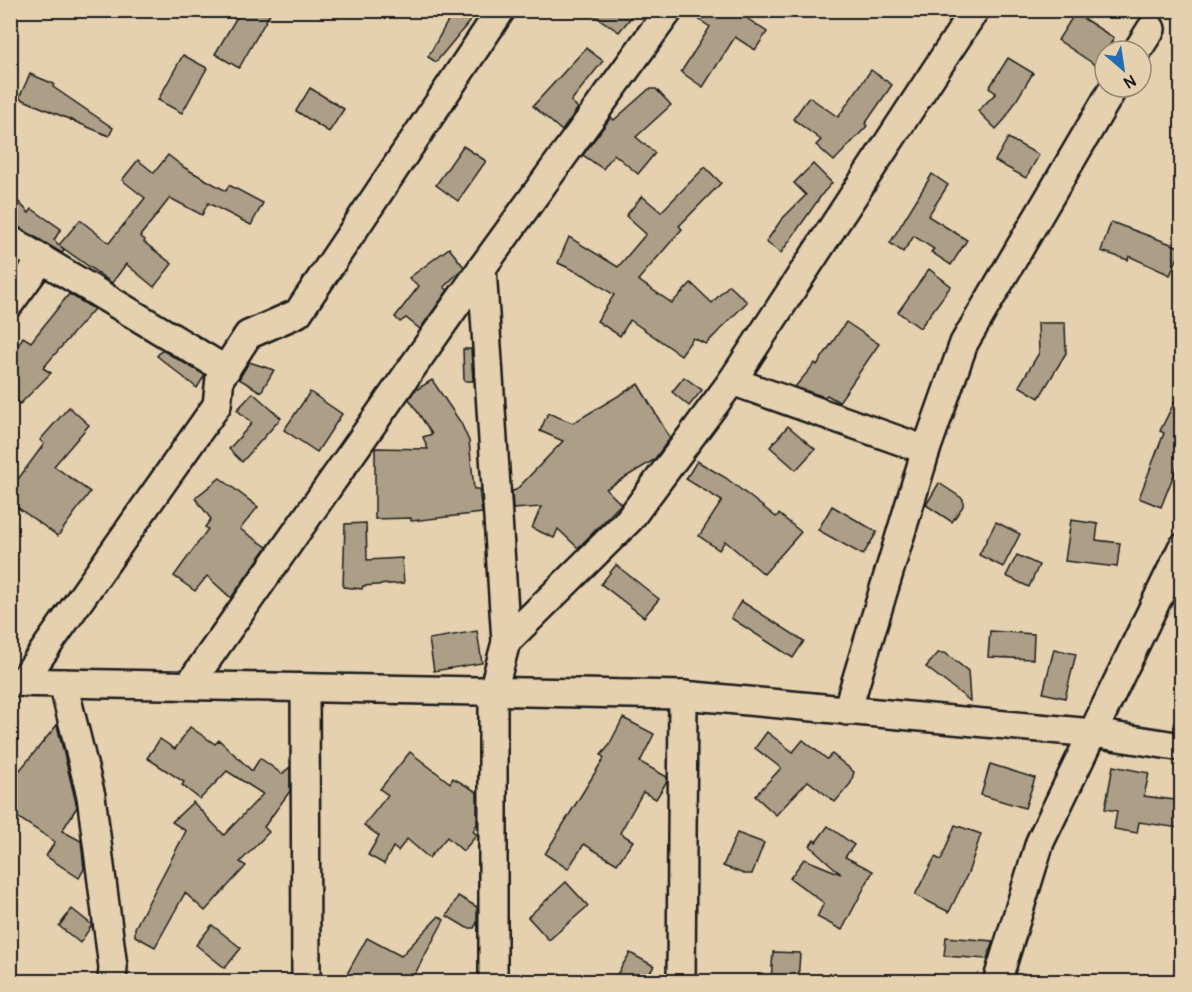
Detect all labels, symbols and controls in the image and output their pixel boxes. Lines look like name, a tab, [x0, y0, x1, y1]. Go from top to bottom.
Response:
north arrow	[1093, 39, 1153, 99]
text: N	[1120, 70, 1139, 93]

